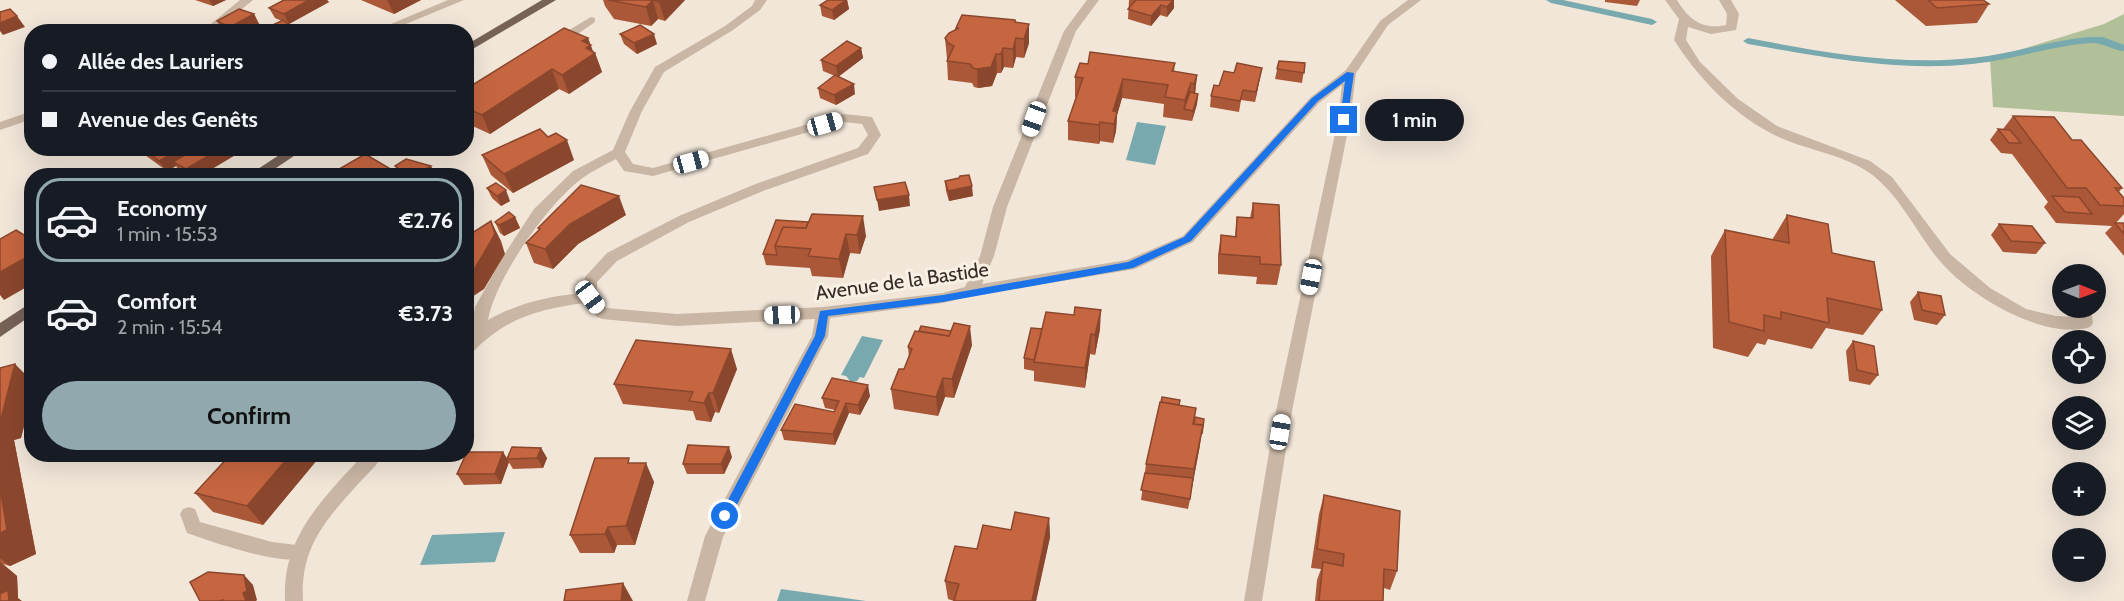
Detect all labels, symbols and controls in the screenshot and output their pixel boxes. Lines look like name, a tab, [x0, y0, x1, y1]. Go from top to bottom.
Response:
text: Allée des Lauriers	[78, 48, 243, 75]
car	[1019, 99, 1049, 139]
callout: 1 min	[1365, 99, 1464, 141]
text: Avenue des Genêts	[78, 106, 258, 133]
route end	[1330, 106, 1357, 133]
text: 1 min	[1392, 108, 1437, 132]
car	[805, 110, 845, 138]
car	[671, 149, 711, 175]
icon: car	[45, 193, 99, 247]
text: Economy	[117, 195, 207, 222]
text: €2.76	[399, 207, 453, 234]
text: 1 min · 15:53	[117, 222, 218, 246]
street label: Avenue de la Bastide	[814, 257, 990, 305]
car	[1299, 258, 1323, 296]
north arrow	[2052, 264, 2106, 318]
map controls	[2052, 264, 2106, 582]
car	[572, 277, 608, 317]
icon: car	[45, 286, 99, 340]
text: Comfort	[117, 288, 196, 315]
text: €3.73	[399, 300, 453, 327]
car	[764, 305, 800, 325]
text: 2 min · 15:54	[117, 315, 223, 339]
button: locate	[2052, 330, 2106, 384]
button: Confirm	[42, 381, 456, 450]
button: layers	[2052, 396, 2106, 450]
car	[1268, 413, 1292, 451]
button: +	[2052, 462, 2106, 516]
route start	[711, 502, 738, 529]
button: −	[2052, 528, 2106, 582]

